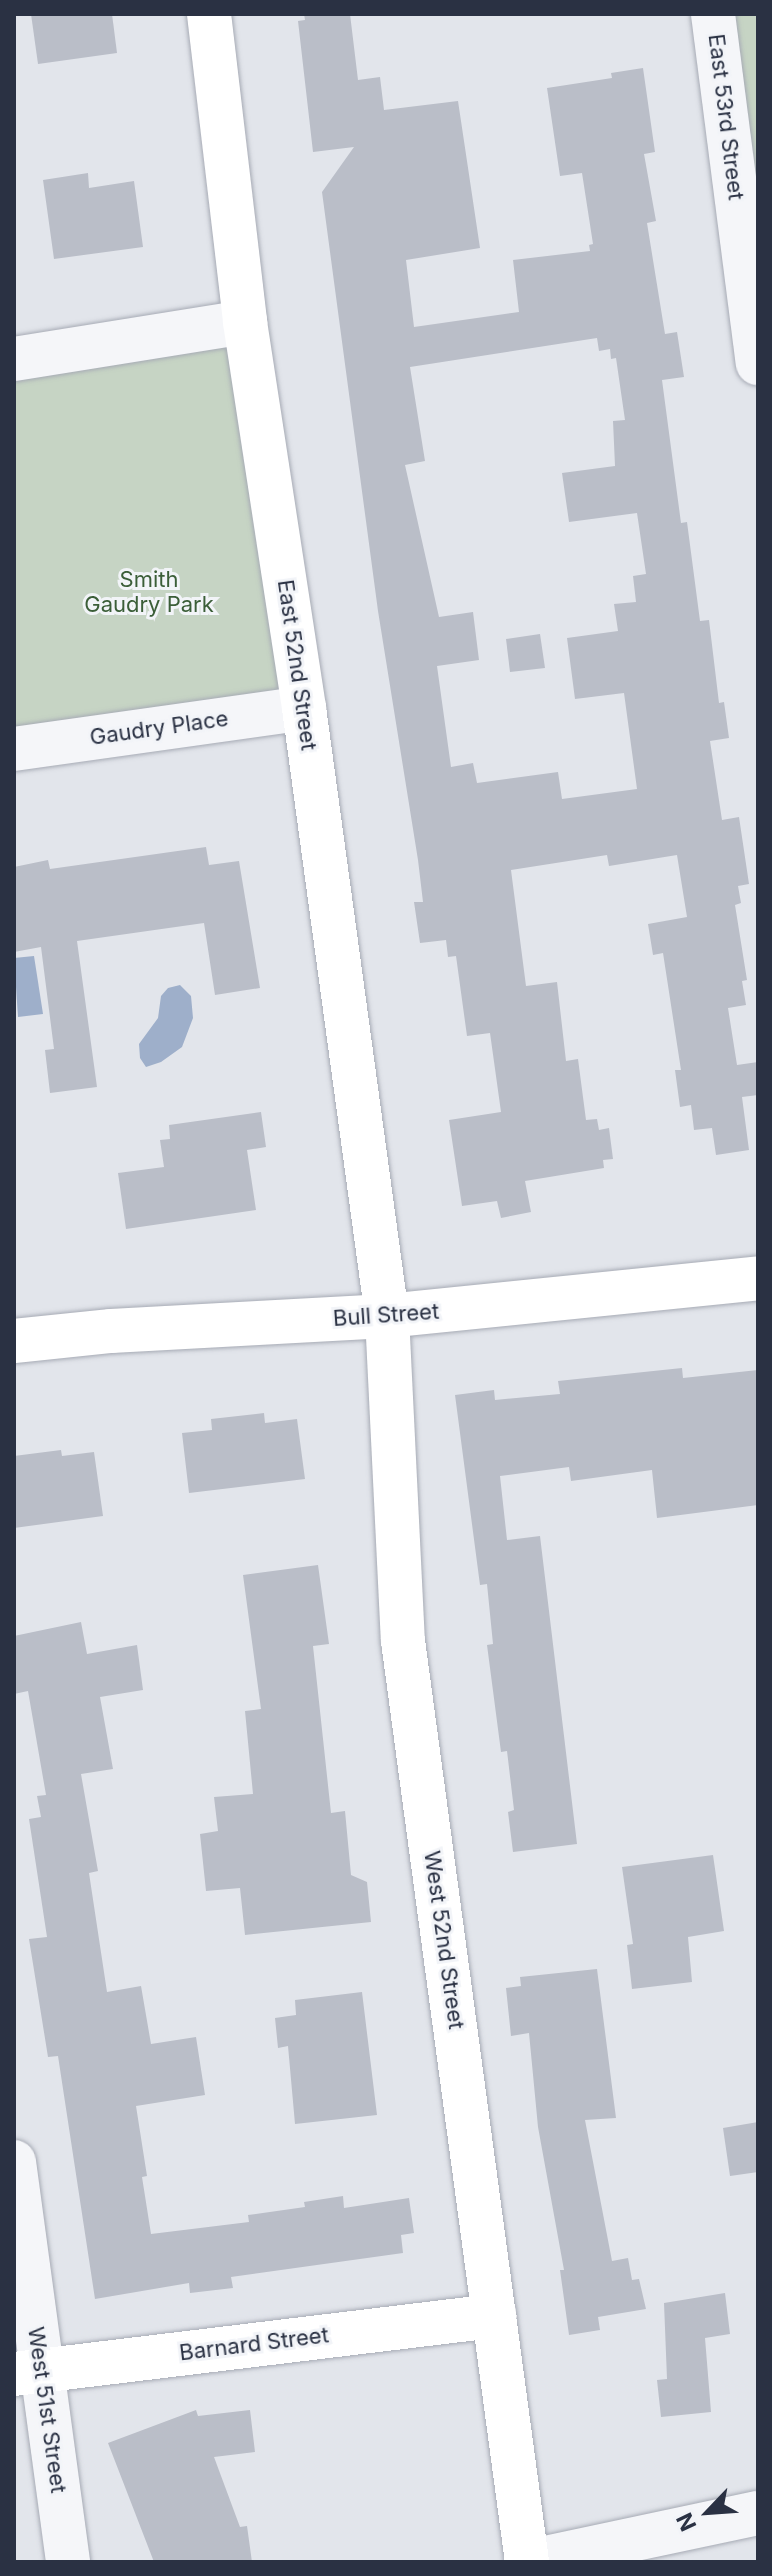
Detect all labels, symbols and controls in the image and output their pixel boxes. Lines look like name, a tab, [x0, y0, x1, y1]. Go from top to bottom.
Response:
street label: East 53rd Street	[703, 32, 749, 202]
park label: Smith Gaudry Park	[84, 566, 214, 618]
street label: East 52nd Street	[272, 578, 322, 752]
street label: Gaudry Place	[88, 705, 230, 751]
street label: Bull Street	[332, 1298, 440, 1332]
street label: West 52nd Street	[418, 1849, 470, 2031]
street label: Barnard Street	[178, 2322, 330, 2366]
street label: West 51st Street	[22, 2325, 72, 2495]
north arrow	[668, 2472, 748, 2552]
text: N	[671, 2509, 702, 2535]

